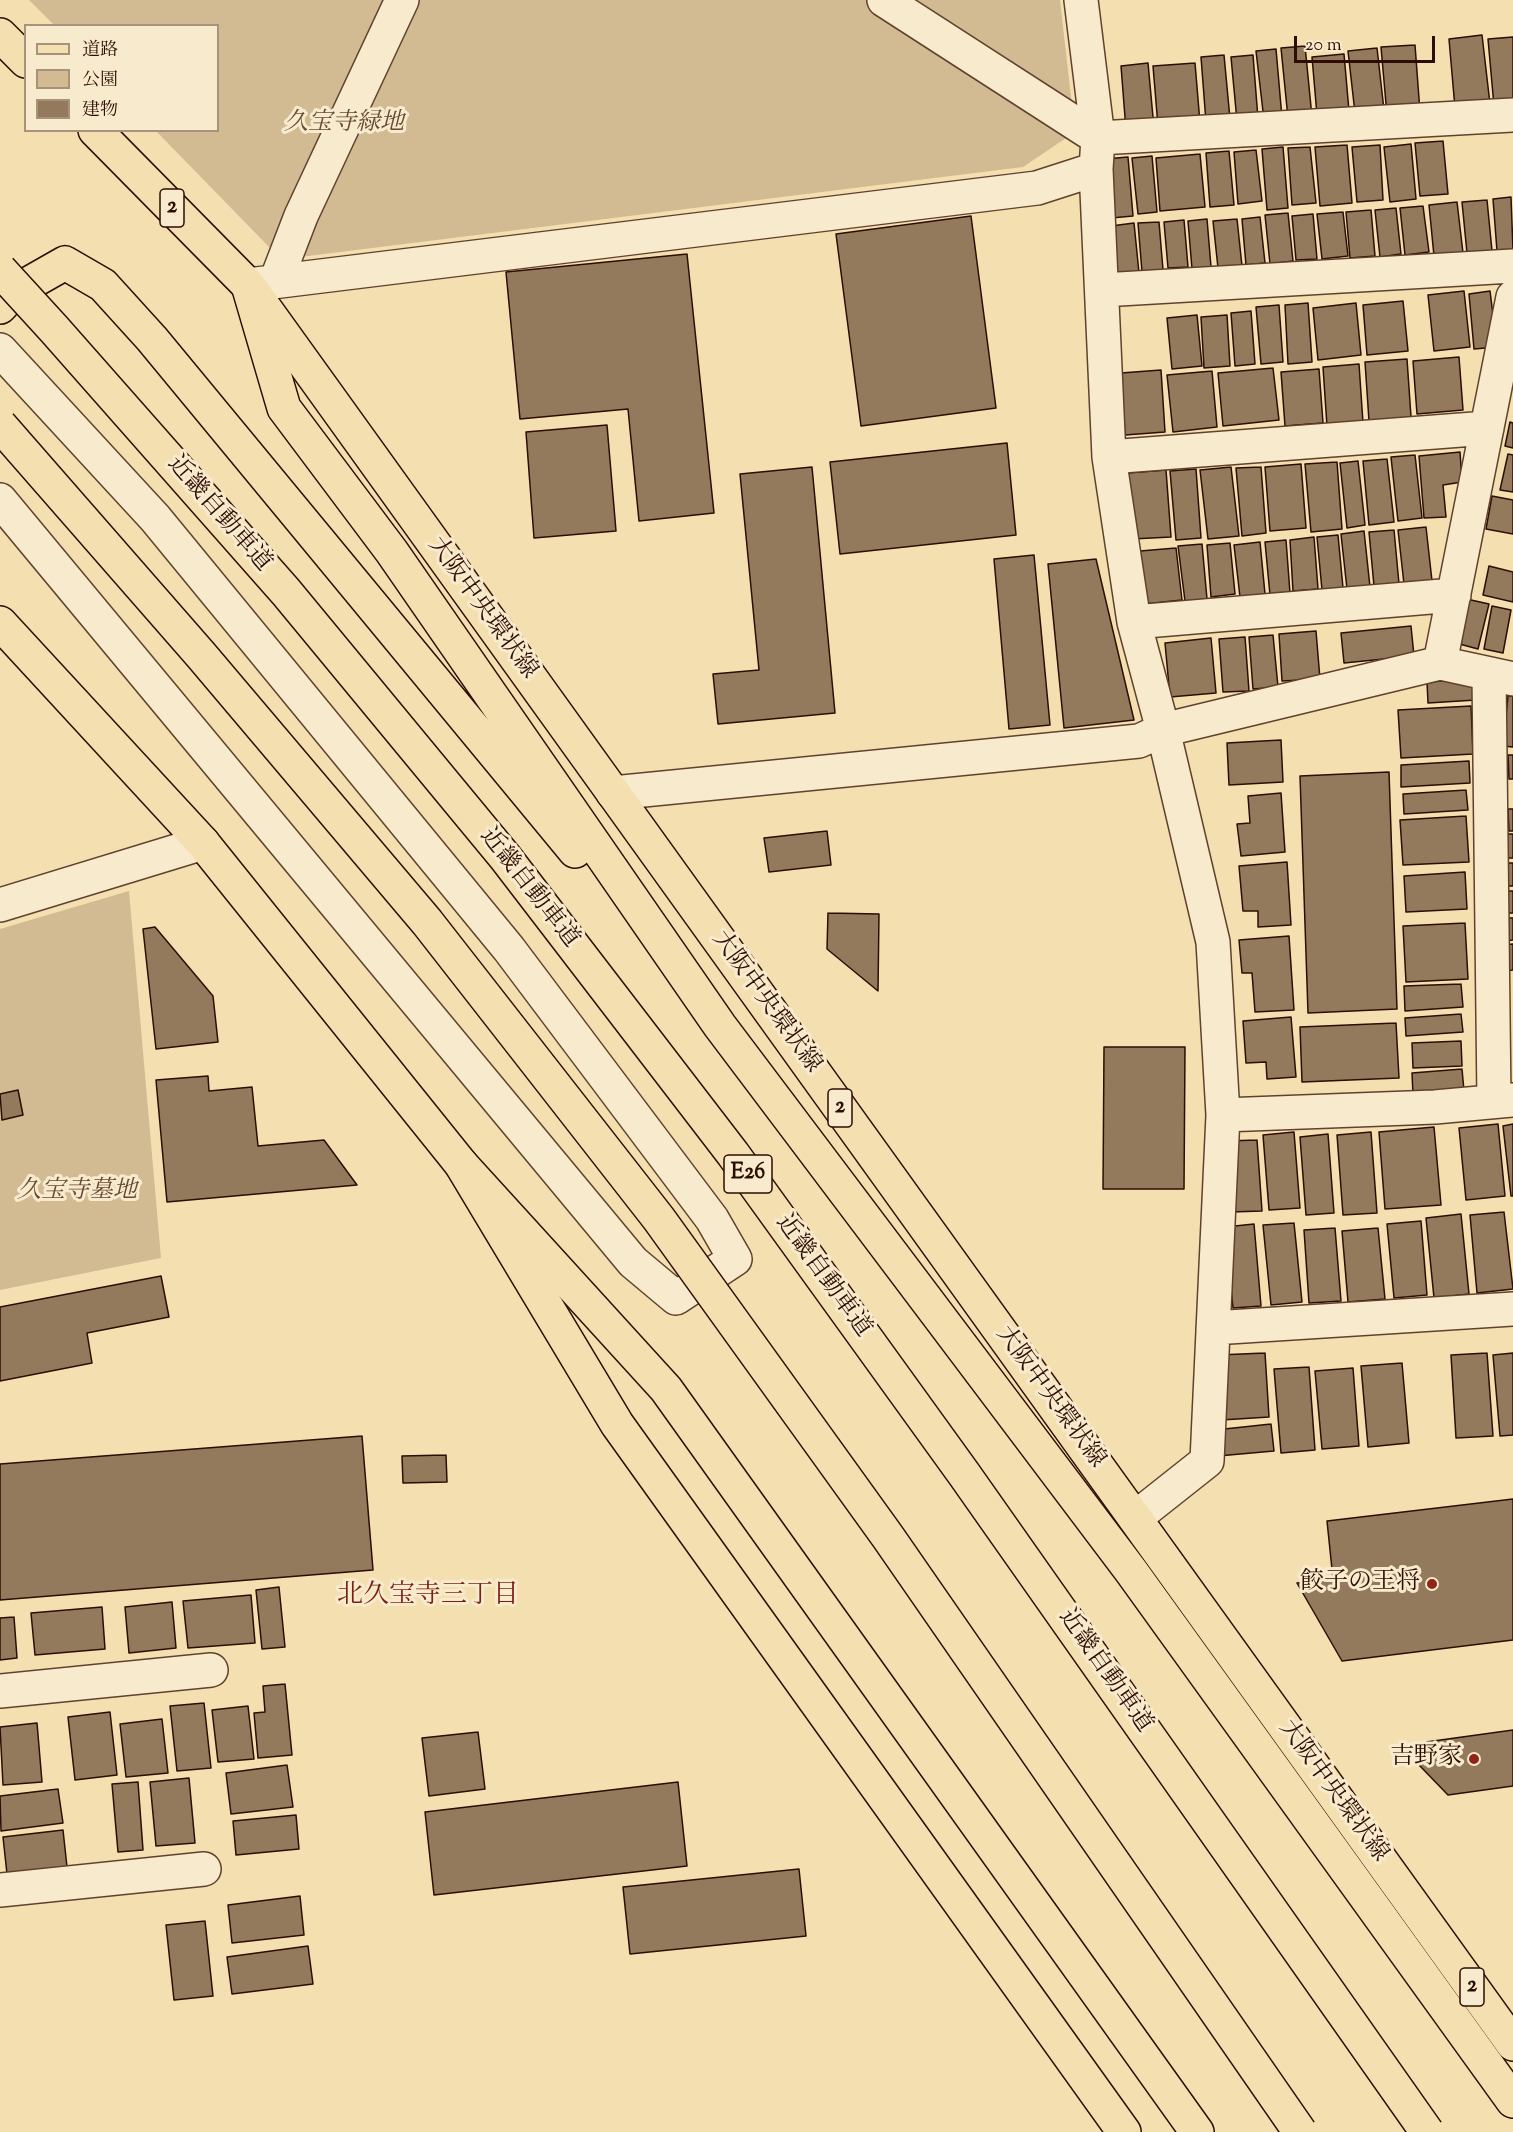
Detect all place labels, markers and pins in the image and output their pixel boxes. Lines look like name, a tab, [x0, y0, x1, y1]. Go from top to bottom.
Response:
place label: 餃子の王将	[1300, 1570, 1420, 1598]
marker: 餃子の王将	[1425, 1577, 1439, 1591]
place label: 吉野家	[1390, 1745, 1462, 1773]
marker: 吉野家	[1467, 1752, 1481, 1766]

